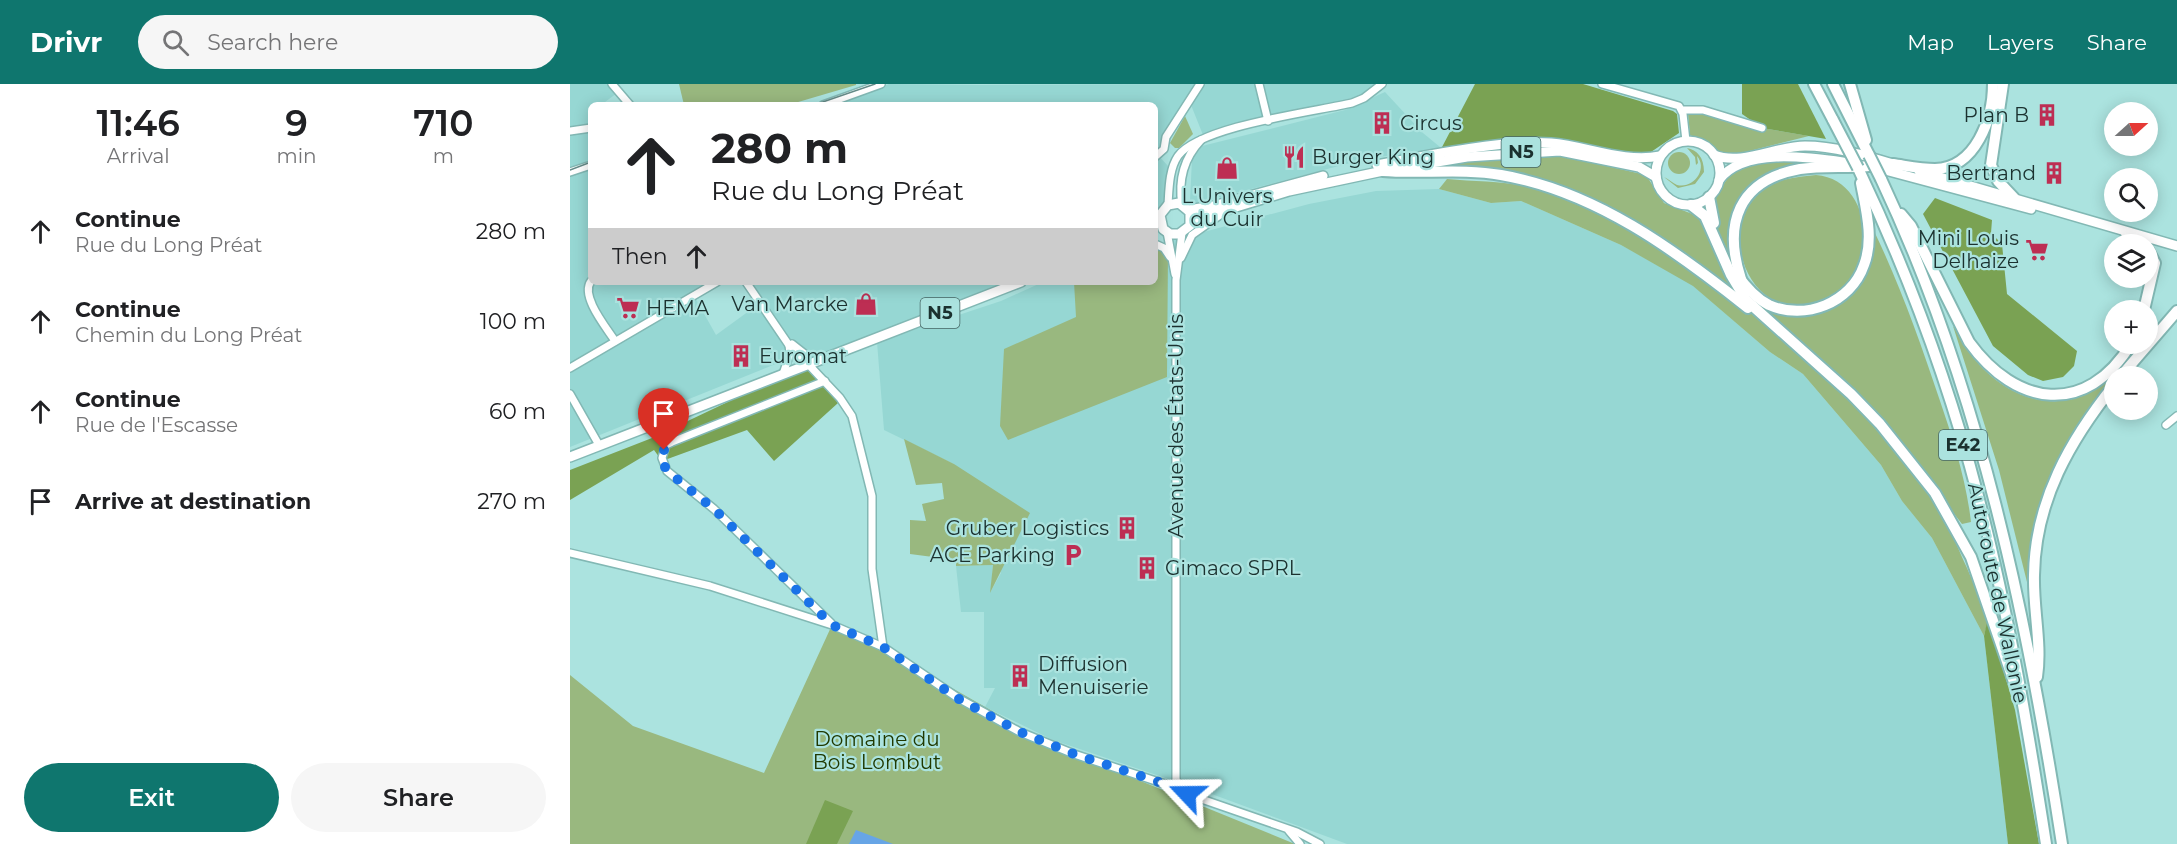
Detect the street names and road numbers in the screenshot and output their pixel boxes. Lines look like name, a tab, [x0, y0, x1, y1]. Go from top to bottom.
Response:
road number: N5	[1502, 137, 1540, 167]
road number: N5	[920, 298, 959, 328]
street label: Avenue des États-Unis	[1164, 314, 1188, 538]
road number: E42	[1939, 430, 1987, 460]
street label: Autoroute de Wallonie	[1963, 481, 2033, 705]

